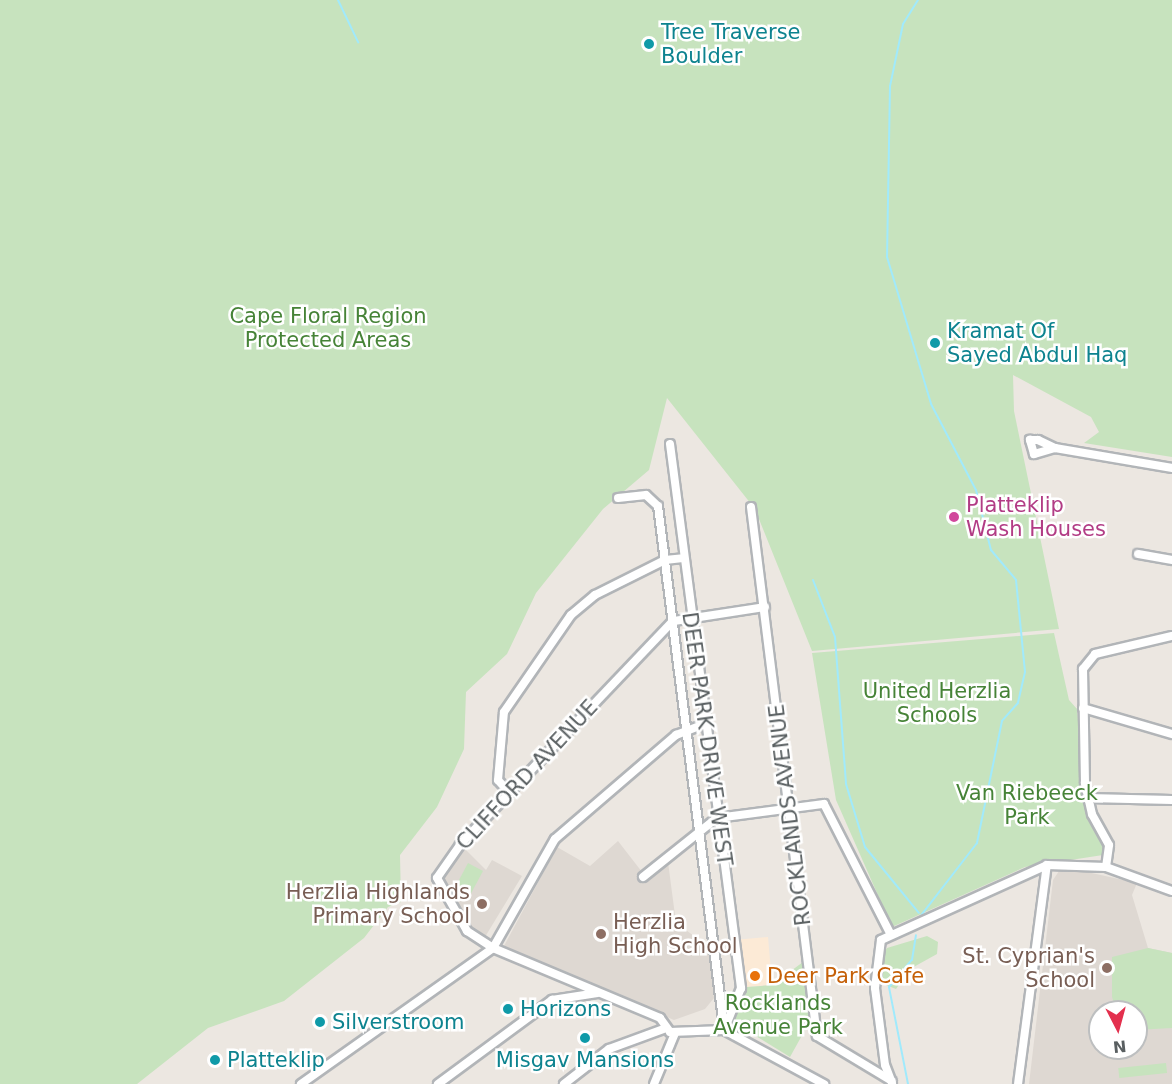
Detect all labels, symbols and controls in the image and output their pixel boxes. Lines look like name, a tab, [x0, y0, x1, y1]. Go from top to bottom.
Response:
place label: Tree Traverse Boulder	[661, 19, 801, 69]
marker: Tree Traverse Boulder	[642, 37, 656, 51]
park label: Cape Floral Region Protected Areas	[229, 303, 427, 353]
place label: Kramat Of Sayed Abdul Haq	[947, 318, 1127, 368]
marker: Kramat Of Sayed Abdul Haq	[928, 336, 942, 350]
place label: Platteklip Wash Houses	[966, 492, 1106, 542]
marker: Platteklip Wash Houses	[947, 510, 961, 524]
street label: DEER PARK DRIVE WEST	[677, 610, 737, 868]
park label: United Herzlia Schools	[863, 678, 1011, 728]
street label: CLIFFORD AVENUE	[451, 695, 603, 855]
street label: ROCKLANDS AVENUE	[764, 703, 816, 927]
park label: Van Riebeeck Park	[956, 780, 1098, 830]
place label: Herzlia Highlands Primary School	[286, 879, 470, 929]
marker: Herzlia Highlands Primary School	[475, 897, 489, 911]
place label: Herzlia High School	[613, 909, 738, 959]
marker: Herzlia High School	[594, 927, 608, 941]
place label: St. Cyprian's School	[962, 943, 1095, 993]
marker: St. Cyprian's School	[1100, 961, 1114, 975]
place label: Deer Park Cafe	[767, 963, 924, 989]
marker: Deer Park Cafe	[748, 969, 762, 983]
park label: Rocklands Avenue Park	[713, 990, 843, 1040]
place label: Horizons	[520, 996, 611, 1022]
north arrow	[1088, 1000, 1148, 1060]
marker: Horizons	[501, 1002, 515, 1016]
place label: Silverstroom	[332, 1009, 464, 1035]
marker: Silverstroom	[313, 1015, 327, 1029]
marker: Misgav Mansions	[578, 1031, 592, 1045]
text: N	[1112, 1036, 1127, 1057]
place label: Platteklip	[227, 1047, 325, 1073]
place label: Misgav Mansions	[496, 1047, 674, 1073]
marker: Platteklip	[208, 1053, 222, 1067]

